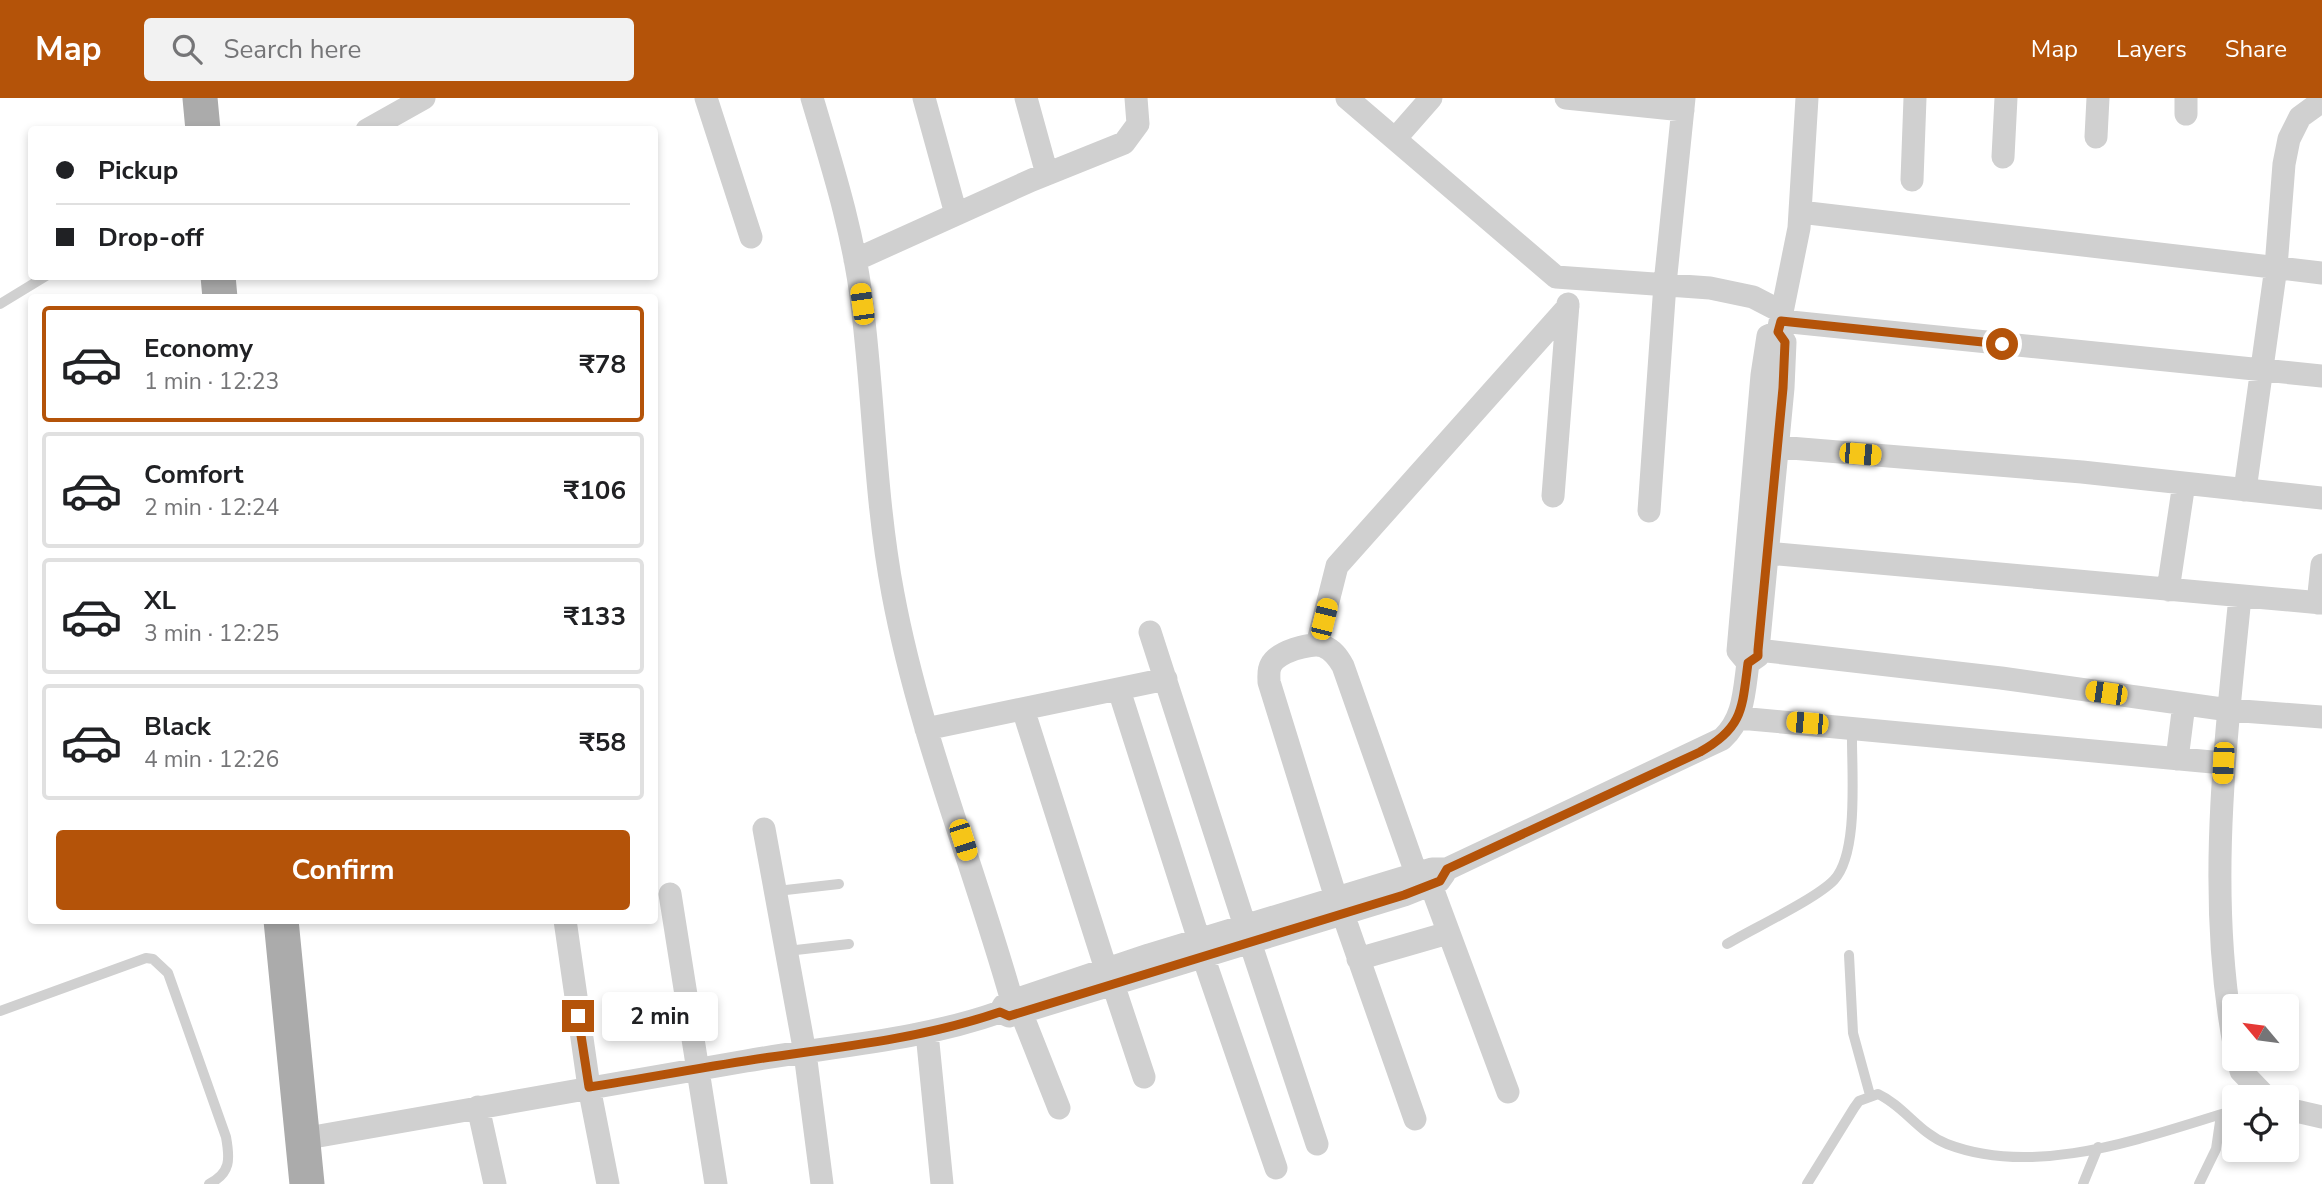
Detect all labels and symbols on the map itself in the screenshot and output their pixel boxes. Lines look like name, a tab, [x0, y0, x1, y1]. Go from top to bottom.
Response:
car	[849, 282, 876, 326]
route start	[1986, 328, 2018, 360]
car	[1839, 442, 1882, 466]
car	[1309, 596, 1340, 642]
car	[2084, 680, 2129, 706]
car	[1786, 711, 1829, 735]
car	[2212, 741, 2235, 785]
car	[947, 817, 980, 863]
callout: 2 min	[602, 992, 718, 1040]
north arrow	[2222, 994, 2300, 1071]
route end	[562, 1000, 594, 1032]

